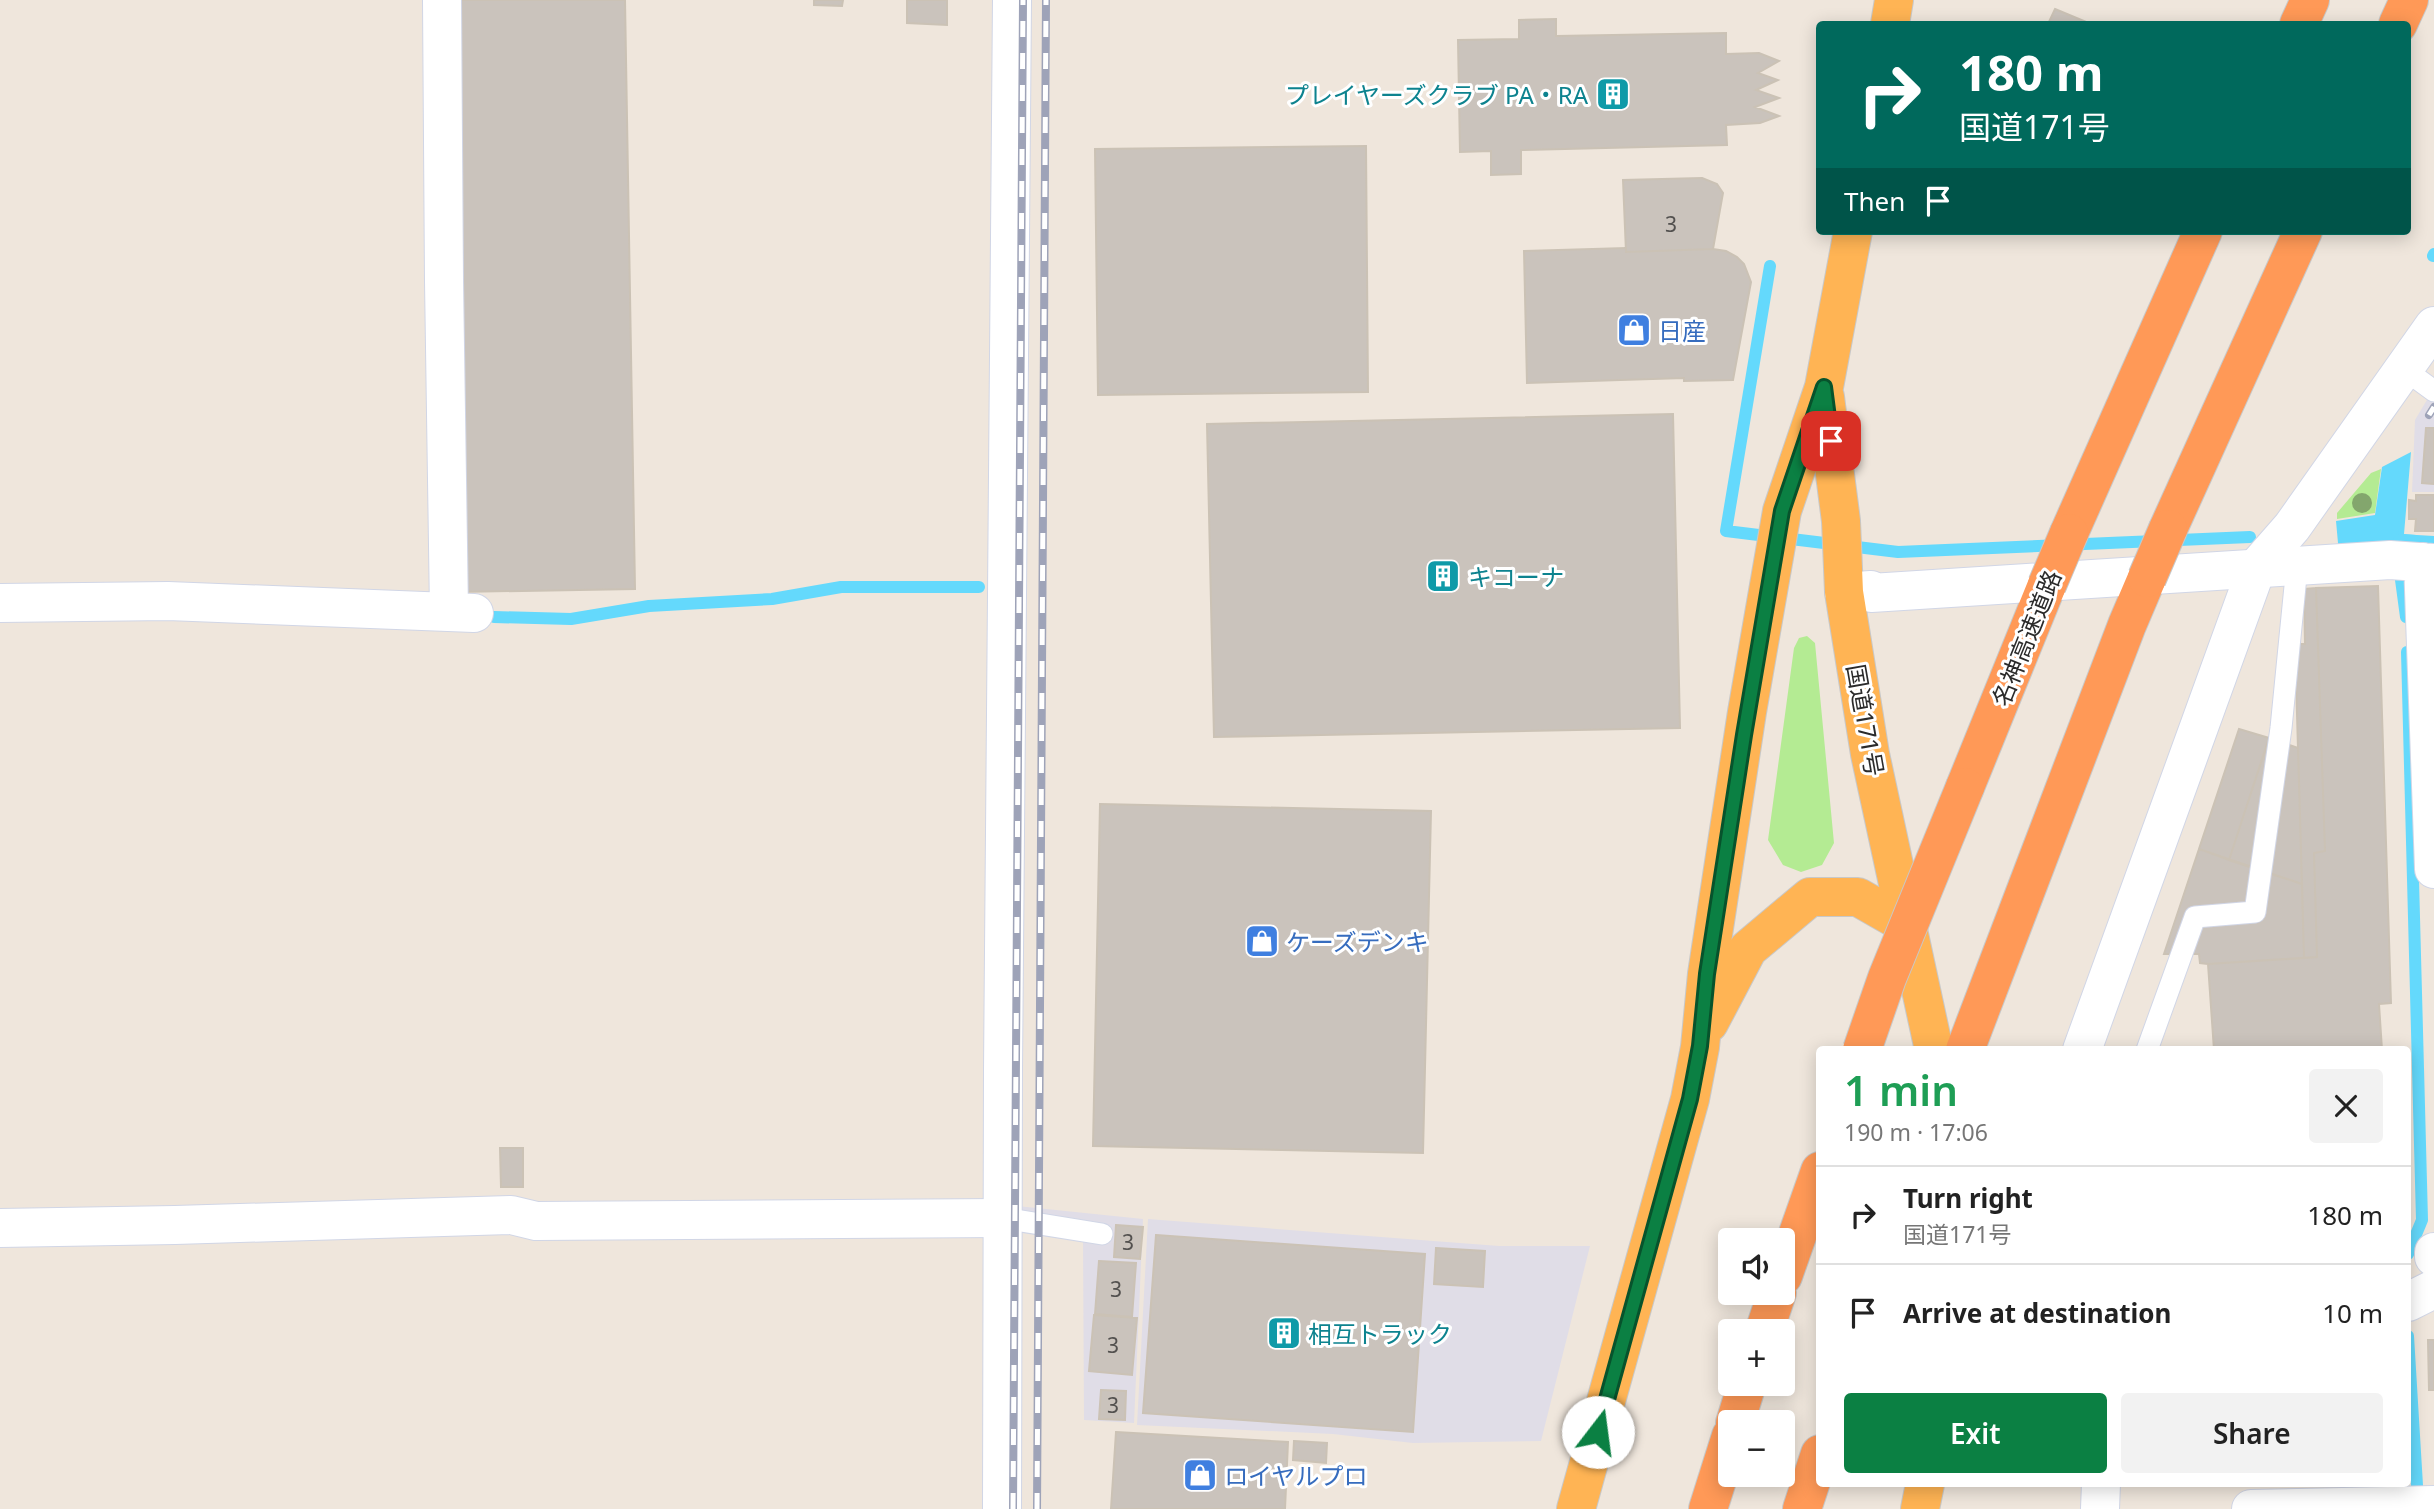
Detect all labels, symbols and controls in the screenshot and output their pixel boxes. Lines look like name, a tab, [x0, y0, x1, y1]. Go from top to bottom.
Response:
text: 180 m	[1959, 39, 2104, 105]
icon: right	[1844, 49, 1935, 140]
building icon: プレイヤーズクラブ PA・RA	[1594, 75, 1632, 113]
place label: プレイヤーズクラブ PA・RA	[1285, 78, 1589, 111]
text: 国道171号	[1959, 105, 2110, 148]
icon: arrive	[1919, 182, 1957, 220]
text: Then	[1844, 183, 1905, 219]
house number: 3	[1665, 210, 1677, 238]
shop icon: 日産	[1615, 311, 1653, 349]
place label: 日産	[1658, 314, 1706, 347]
pin	[1801, 411, 1861, 471]
icon: arrive	[1812, 422, 1850, 460]
building icon: キコーナ	[1424, 557, 1462, 595]
place label: キコーナ	[1468, 560, 1564, 593]
street label: 名神高速道路	[1984, 565, 2068, 711]
street label: 国道171号	[1840, 661, 1892, 779]
shop icon: ケーズデンキ	[1243, 922, 1281, 960]
place label: ケーズデンキ	[1286, 925, 1429, 958]
text: 1 min	[1844, 1061, 1958, 1118]
button: close	[2309, 1069, 2383, 1143]
text: 190 m · 17:06	[1844, 1116, 1988, 1148]
text: Turn right	[1903, 1180, 2033, 1216]
icon: right	[1844, 1196, 1882, 1234]
text: 180 m	[2307, 1197, 2383, 1233]
text: 国道171号	[1903, 1218, 2011, 1250]
house number: 3	[1122, 1228, 1134, 1256]
map controls	[1718, 1228, 1795, 1487]
button: sound	[1718, 1228, 1795, 1305]
house number: 3	[1110, 1275, 1122, 1303]
icon: arrive	[1844, 1294, 1882, 1332]
text: Arrive at destination	[1903, 1295, 2172, 1331]
text: 10 m	[2322, 1295, 2383, 1331]
building icon: 相互トラック	[1265, 1314, 1303, 1352]
place label: 相互トラック	[1308, 1317, 1452, 1350]
button: +	[1718, 1319, 1795, 1396]
house number: 3	[1107, 1331, 1119, 1359]
house number: 3	[1107, 1391, 1119, 1419]
button: Exit	[1844, 1393, 2107, 1473]
button: Share	[2121, 1393, 2383, 1473]
position arrow	[1561, 1395, 1635, 1469]
button: −	[1718, 1410, 1795, 1487]
shop icon: ロイヤルプロ	[1181, 1456, 1219, 1494]
place label: ロイヤルプロ	[1224, 1459, 1367, 1492]

